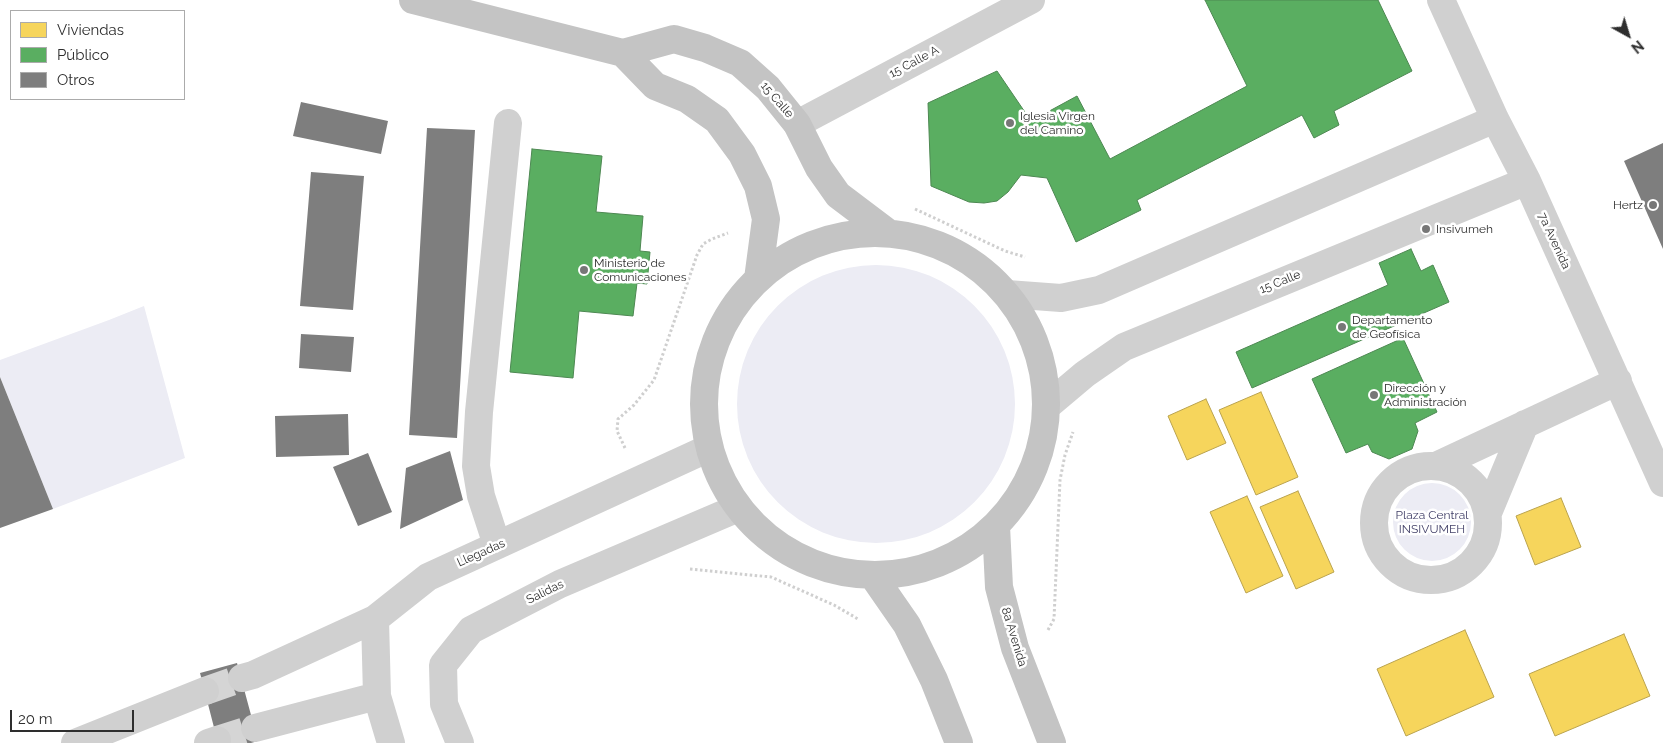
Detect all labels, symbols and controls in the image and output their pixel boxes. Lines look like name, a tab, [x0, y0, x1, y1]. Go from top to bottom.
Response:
legend	[10, 10, 185, 100]
north arrow	[1603, 10, 1653, 60]
text: Viviendas	[57, 21, 124, 39]
text: N	[1628, 37, 1647, 56]
street label: 15 Calle A	[887, 43, 941, 81]
text: Público	[57, 46, 109, 64]
text: Otros	[57, 71, 94, 89]
street label: 15 Calle	[757, 79, 797, 121]
place label: Iglesia Virgen del Camino	[1020, 109, 1095, 137]
marker: Iglesia Virgen del Camino	[1004, 117, 1016, 129]
place label: Hertz	[1613, 198, 1643, 212]
marker: Hertz	[1647, 199, 1659, 211]
street label: 7a Avenida	[1535, 211, 1573, 271]
place label: Insivumeh	[1436, 222, 1493, 236]
marker: Insivumeh	[1420, 223, 1432, 235]
place label: Ministerio de Comunicaciones	[594, 256, 686, 284]
marker: Ministerio de Comunicaciones	[578, 264, 590, 276]
street label: 15 Calle	[1257, 267, 1303, 297]
place label: Departamento de Geofísica	[1352, 313, 1432, 341]
marker: Departamento de Geofísica	[1336, 321, 1348, 333]
place label: Dirección y Administración	[1384, 381, 1467, 409]
marker: Dirección y Administración	[1368, 389, 1380, 401]
park label: Plaza Central INSIVUMEH	[1396, 508, 1468, 536]
street label: Llegadas	[455, 536, 507, 570]
street label: Salidas	[524, 577, 566, 607]
street label: 8a Avenida	[998, 606, 1030, 668]
scale bar	[12, 700, 136, 732]
text: 20 m	[18, 710, 53, 728]

